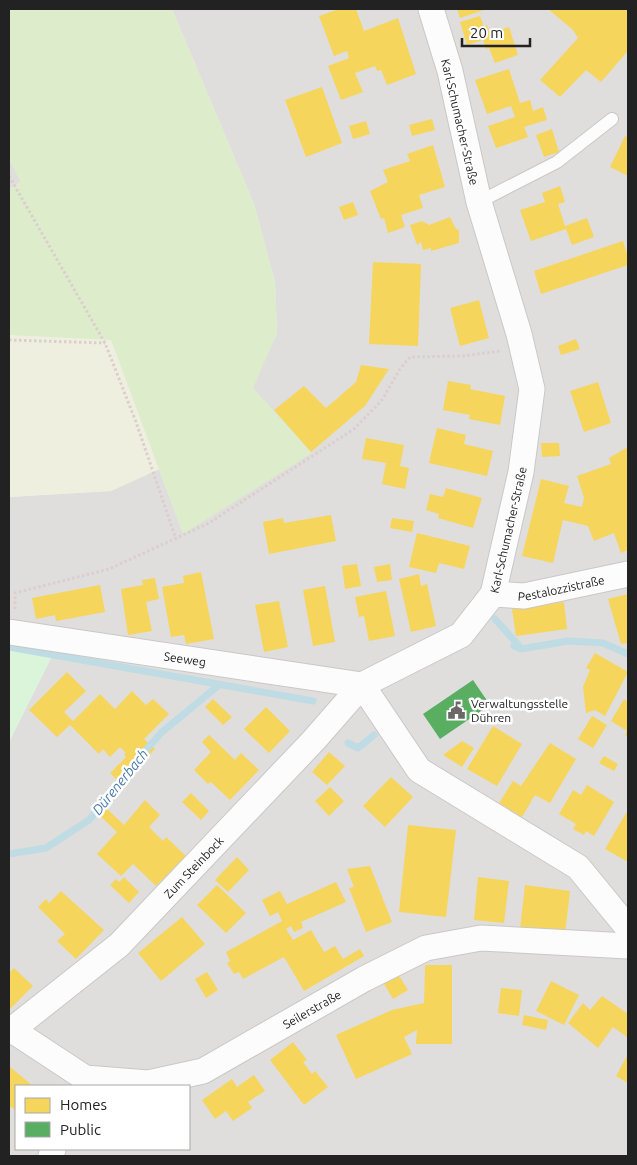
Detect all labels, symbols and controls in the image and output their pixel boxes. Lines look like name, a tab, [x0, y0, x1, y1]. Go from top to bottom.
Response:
scale bar	[462, 15, 530, 47]
text: 20 m	[470, 24, 503, 41]
street label: Karl-Schumacher-Straße	[439, 58, 481, 186]
street label: Karl-Schumacher-Straße	[487, 466, 528, 594]
street label: Pestalozzistraße	[517, 573, 606, 603]
street label: Seeweg	[163, 649, 207, 668]
place label: Verwaltungsstelle Dühren	[471, 697, 568, 724]
public building icon: Verwaltungsstelle Dühren	[447, 700, 467, 720]
water label: Dürenerbach	[89, 746, 151, 818]
street label: Zum Steinbock	[161, 834, 225, 900]
street label: Seilerstraße	[280, 987, 343, 1031]
legend	[15, 1085, 190, 1150]
text: Homes	[60, 1096, 107, 1113]
text: Public	[60, 1121, 101, 1138]

